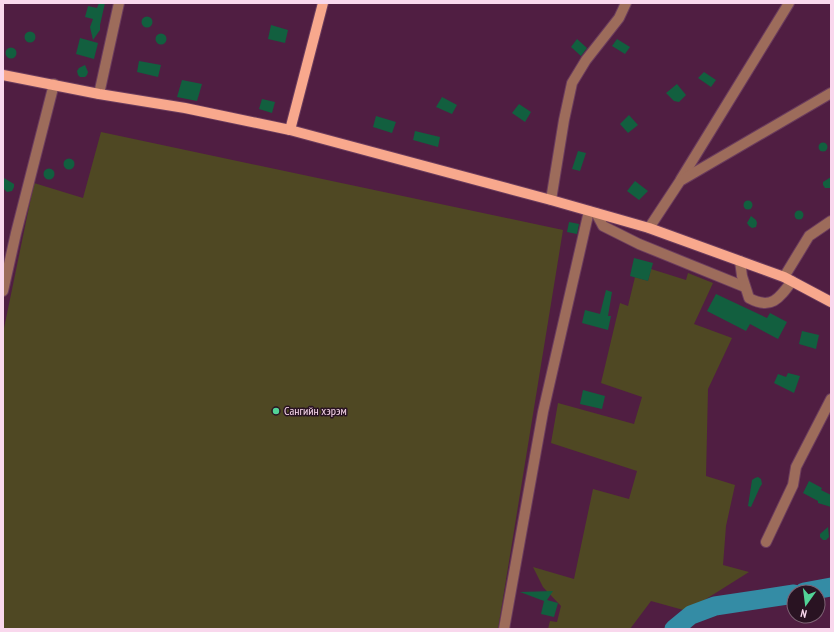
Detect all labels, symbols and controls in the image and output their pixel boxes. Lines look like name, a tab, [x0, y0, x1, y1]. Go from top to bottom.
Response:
place label: Сангийн хэрэм	[284, 403, 347, 418]
marker: Сангийн хэрэм	[271, 406, 281, 416]
north arrow	[786, 584, 826, 624]
text: N	[799, 606, 808, 621]

